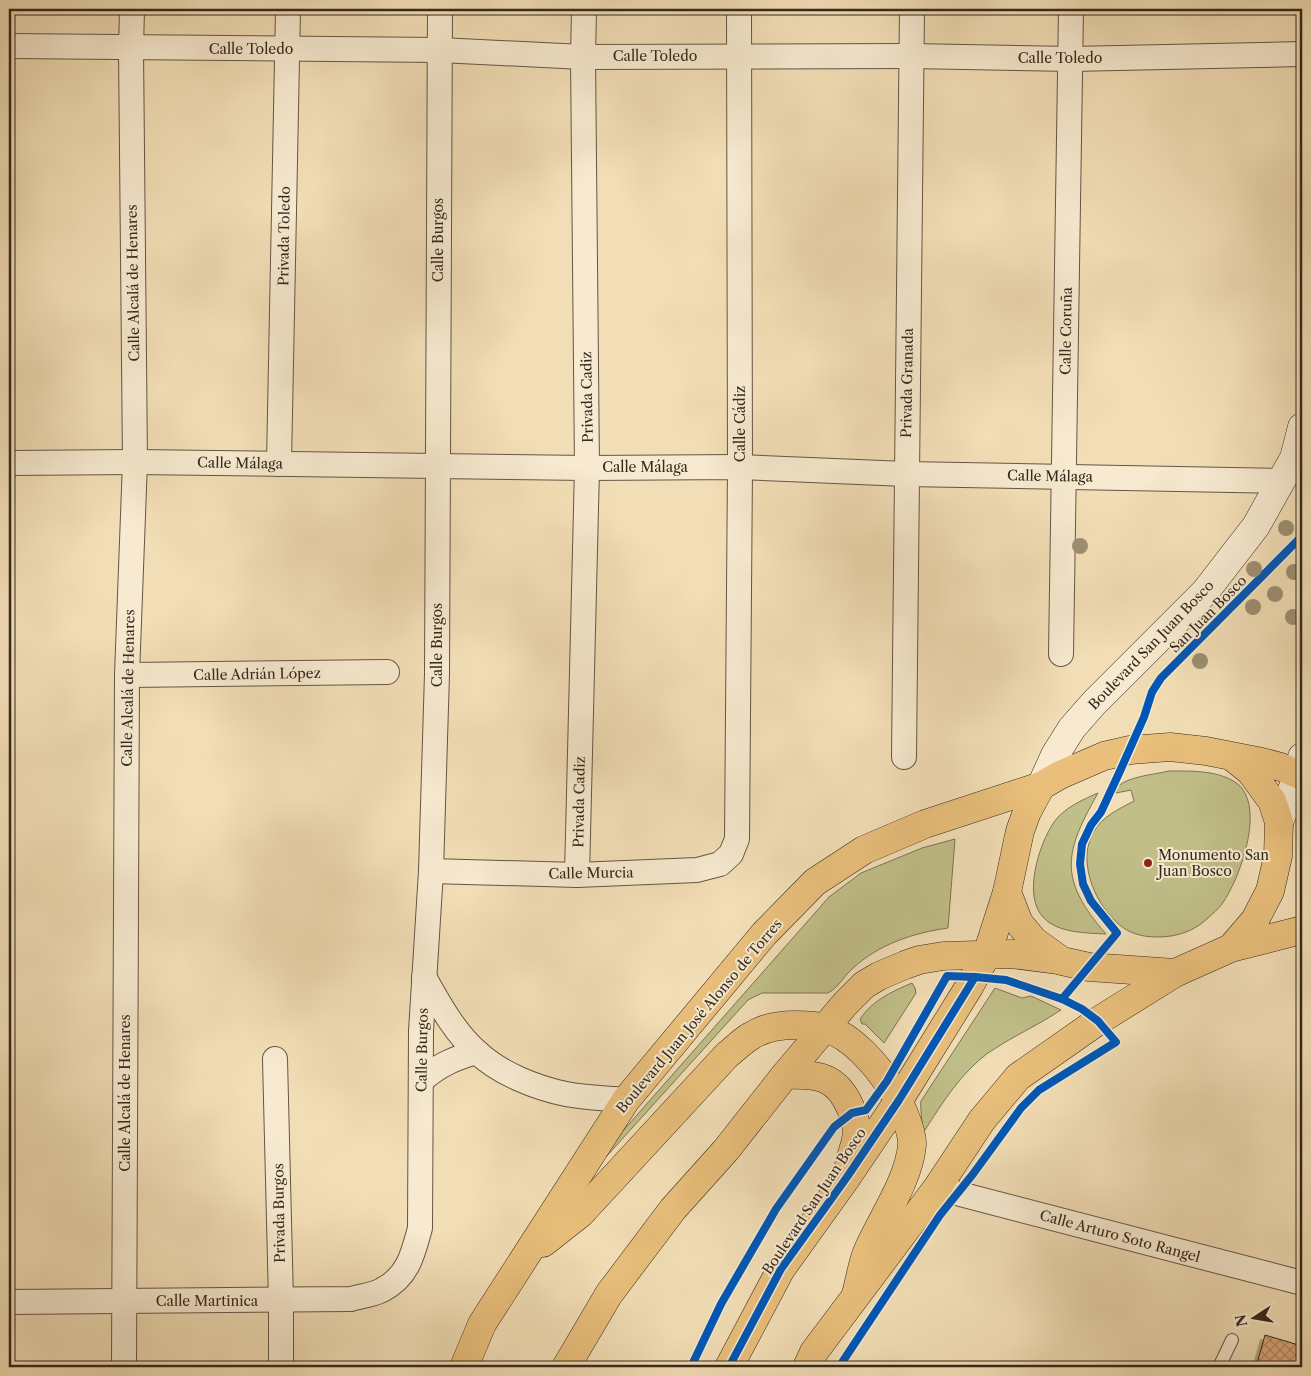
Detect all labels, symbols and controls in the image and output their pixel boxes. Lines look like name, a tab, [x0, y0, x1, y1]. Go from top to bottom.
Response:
street label: Calle Toledo	[209, 40, 293, 58]
street label: Calle Toledo	[613, 47, 697, 65]
street label: Calle Toledo	[1018, 49, 1102, 67]
street label: Privada Toledo	[274, 186, 294, 286]
street label: Calle Burgos	[429, 198, 447, 282]
street label: Calle Alcalá de Henares	[123, 204, 143, 362]
street label: Calle Coruña	[1056, 286, 1076, 375]
street label: Privada Granada	[897, 327, 917, 438]
street label: Privada Cadiz	[577, 351, 597, 443]
street label: Calle Cádiz	[731, 386, 749, 462]
street label: Calle Málaga	[197, 453, 284, 473]
street label: Calle Málaga	[602, 458, 688, 476]
street label: Calle Málaga	[1007, 466, 1094, 486]
street label: San Juan Bosco	[1166, 572, 1250, 656]
street label: Boulevard San Juan Bosco	[1084, 576, 1218, 714]
street label: Calle Burgos	[428, 603, 446, 687]
street label: Calle Alcalá de Henares	[118, 609, 138, 767]
street label: Calle Adrián López	[193, 664, 321, 684]
street label: Privada Cadiz	[569, 756, 589, 848]
place label: Monumento San Juan Bosco	[1156, 846, 1269, 880]
marker: Monumento San Juan Bosco	[1142, 857, 1154, 869]
street label: Calle Murcia	[548, 863, 634, 883]
street label: Boulevard Juan José Alonso de Torres	[612, 915, 786, 1117]
street label: Calle Burgos	[412, 1008, 432, 1092]
street label: Calle Alcalá de Henares	[116, 1014, 134, 1172]
street label: Boulevard San Juan Bosco	[758, 1124, 870, 1278]
street label: Privada Burgos	[269, 1163, 289, 1263]
street label: Calle Arturo Soto Rangel	[1038, 1206, 1202, 1266]
street label: Calle Martinica	[156, 1292, 259, 1310]
north arrow	[1228, 1294, 1278, 1344]
text: N	[1231, 1313, 1251, 1329]

